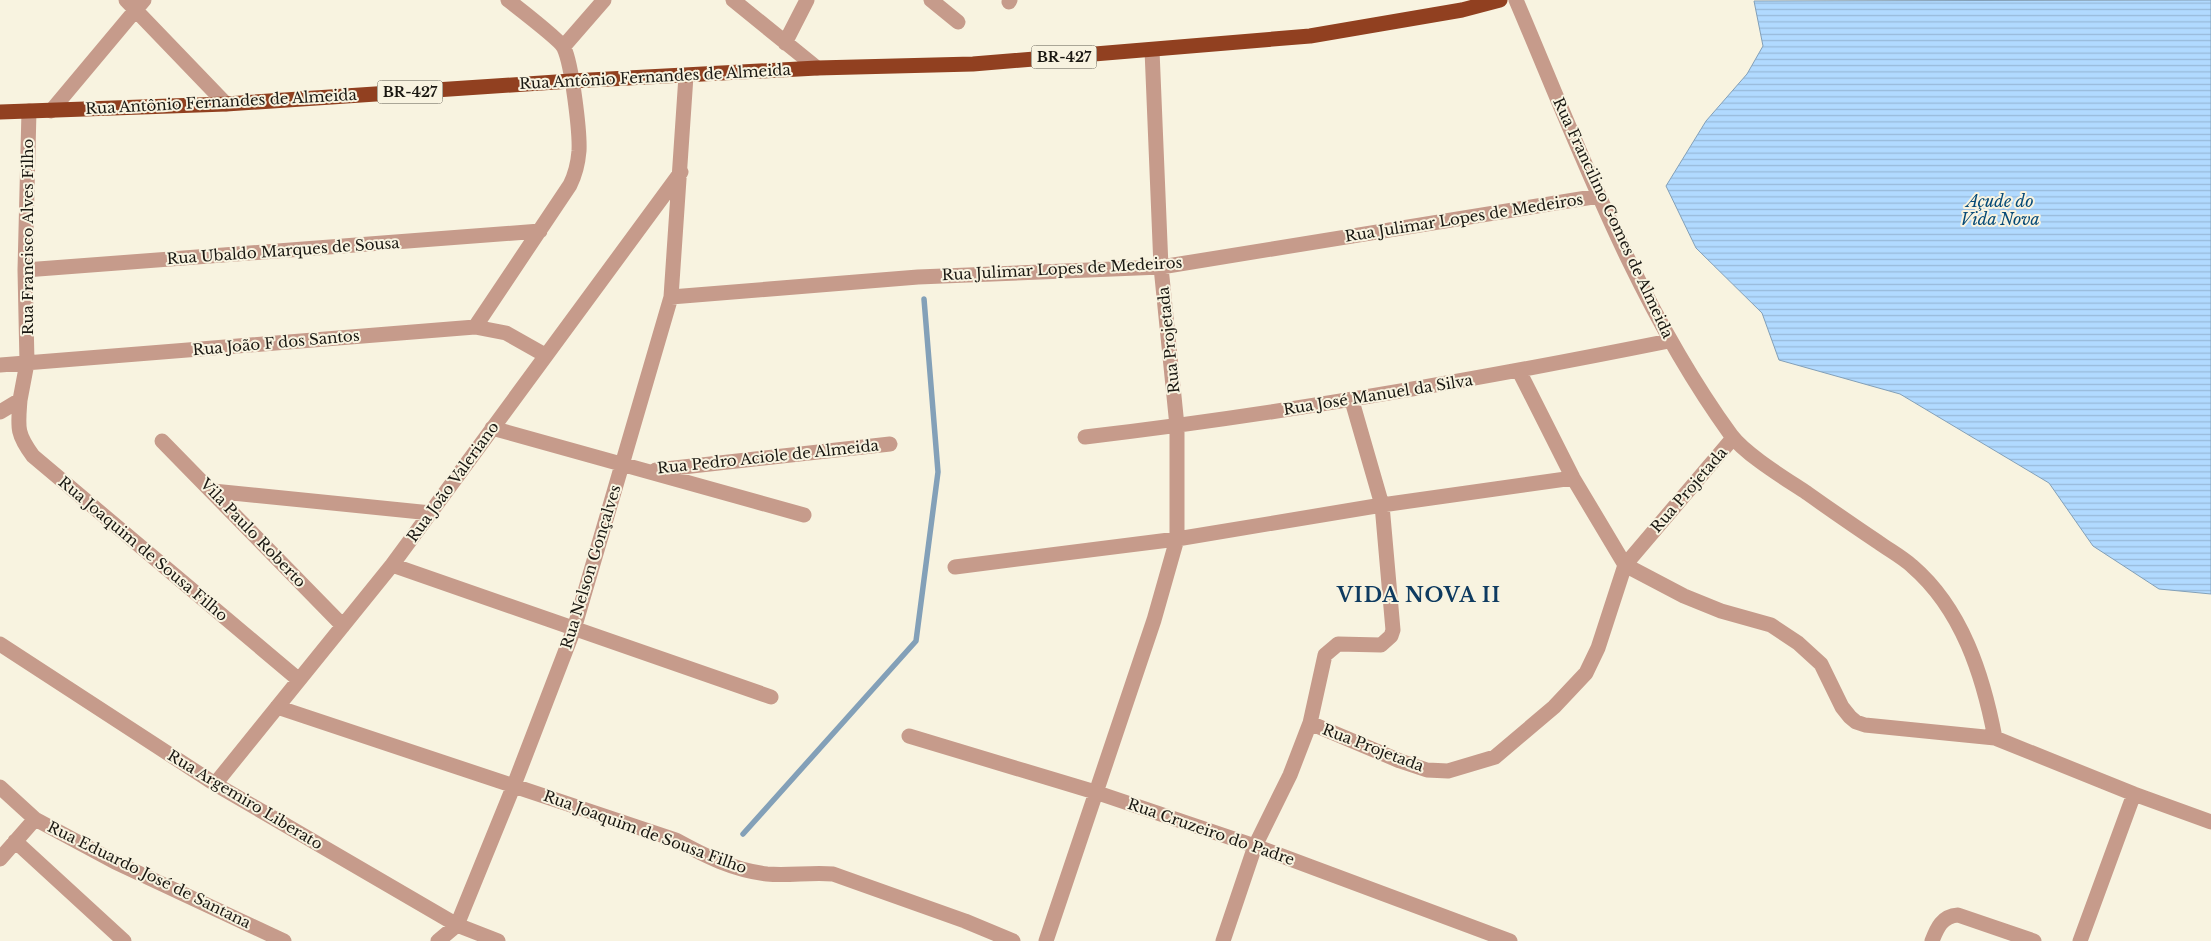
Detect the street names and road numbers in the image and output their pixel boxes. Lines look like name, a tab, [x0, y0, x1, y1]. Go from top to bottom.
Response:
road number: BR-427	[1032, 46, 1096, 68]
street label: Rua Antônio Fernandes de Almeida	[519, 60, 792, 93]
road number: BR-427	[378, 80, 442, 104]
street label: Rua Antônio Fernandes de Almeida	[85, 85, 358, 118]
street label: Rua Francilino Gomes de Almeida	[1549, 94, 1678, 342]
street label: Rua Francisco Alves Filho	[18, 139, 37, 335]
street label: Rua Julimar Lopes de Medeiros	[1343, 189, 1585, 246]
street label: Rua Ubaldo Marques de Sousa	[166, 233, 401, 268]
street label: Rua Julimar Lopes de Medeiros	[941, 253, 1183, 284]
street label: Rua Projetada	[1153, 285, 1184, 394]
street label: Rua João F dos Santos	[192, 326, 360, 359]
street label: Rua José Manuel da Silva	[1282, 370, 1475, 419]
street label: Rua João Valeriano	[403, 418, 503, 546]
street label: Rua Pedro Aciole de Almeida	[656, 435, 880, 478]
street label: Rua Projetada	[1646, 443, 1731, 536]
street label: Rua Joaquim de Sousa Filho	[55, 472, 232, 625]
street label: Vila Paulo Roberto	[196, 474, 310, 591]
street label: Rua Nelson Gonçalves	[556, 482, 625, 651]
street label: Rua Projetada	[1320, 719, 1427, 776]
street label: Rua Argemiro Liberato	[164, 746, 326, 854]
street label: Rua Joaquim de Sousa Filho	[541, 786, 750, 877]
street label: Rua Cruzeiro do Padre	[1125, 794, 1297, 869]
street label: Rua Eduardo José de Santana	[44, 817, 255, 932]

